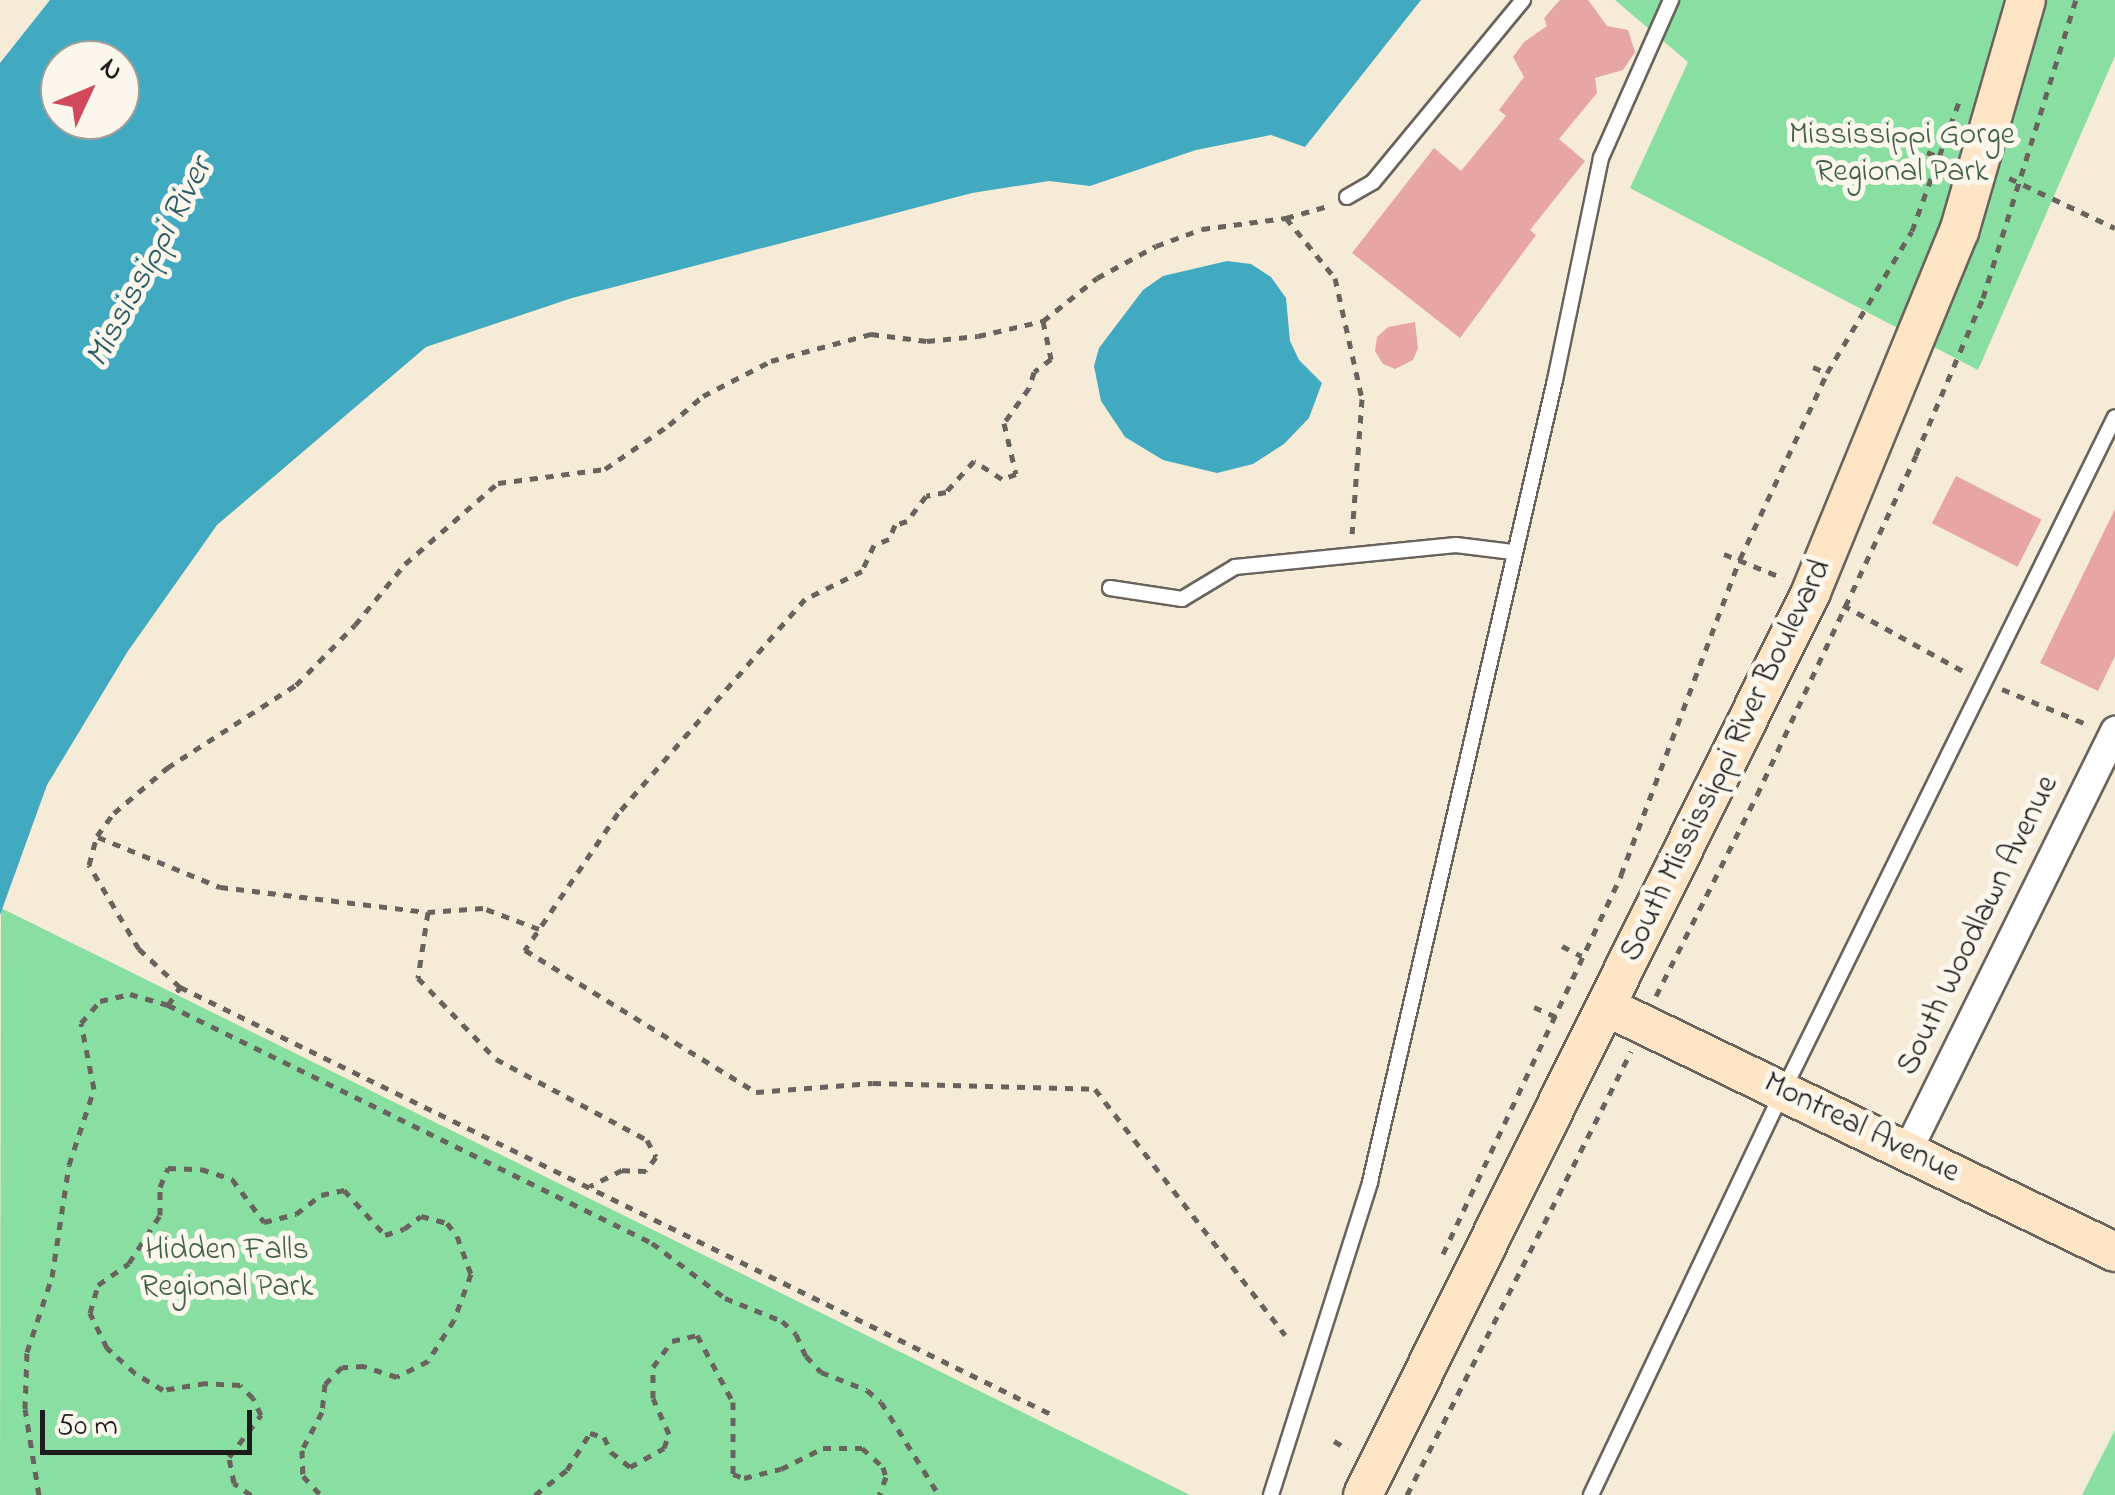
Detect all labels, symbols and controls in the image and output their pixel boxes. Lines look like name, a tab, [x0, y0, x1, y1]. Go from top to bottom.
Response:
north arrow	[40, 40, 140, 140]
text: N	[89, 49, 132, 91]
park label: Mississippi Gorge Regional Park	[1789, 118, 2015, 193]
water label: Mississippi River	[77, 151, 223, 375]
street label: South Mississippi River Boulevard	[1613, 554, 1841, 968]
street label: South Woodlawn Avenue	[1890, 770, 2068, 1082]
street label: Montreal Avenue	[1757, 1065, 1965, 1193]
park label: Hidden Falls Regional Park	[140, 1233, 314, 1308]
scale bar	[45, 1390, 258, 1452]
text: 50 m	[57, 1405, 118, 1449]

